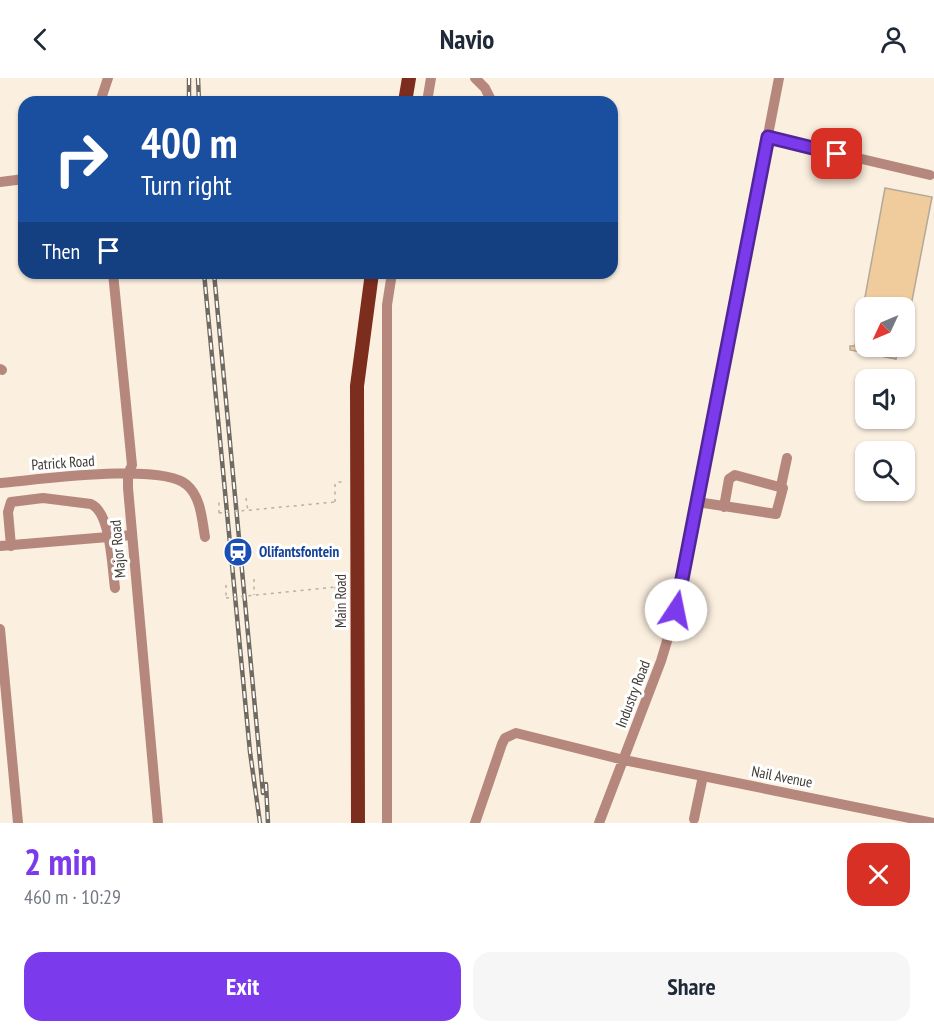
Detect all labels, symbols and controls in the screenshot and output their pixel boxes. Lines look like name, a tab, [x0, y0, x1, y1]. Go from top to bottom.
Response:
text: Navio	[440, 22, 494, 56]
icon: back	[24, 23, 57, 56]
icon: person	[877, 23, 910, 56]
text: 400 m	[141, 115, 238, 170]
icon: right	[42, 120, 120, 198]
pin	[811, 128, 862, 179]
icon: arrive	[820, 137, 853, 170]
text: Turn right	[141, 168, 232, 202]
icon: arrive	[92, 234, 125, 267]
text: Then	[42, 237, 80, 265]
north arrow	[855, 297, 915, 357]
map controls	[855, 297, 915, 501]
button: sound	[855, 369, 915, 429]
button: search	[855, 441, 915, 501]
street label: Patrick Road	[31, 451, 95, 474]
street label: Major Road	[106, 519, 129, 579]
station icon: Olifantsfontein	[222, 536, 254, 568]
place label: Olifantsfontein	[259, 542, 339, 561]
street label: Main Road	[331, 574, 350, 628]
position arrow	[644, 578, 708, 642]
street label: Industry Road	[611, 658, 654, 730]
street label: Nail Avenue	[750, 761, 814, 792]
text: 2 min	[24, 838, 97, 885]
button: close	[847, 843, 910, 906]
text: 460 m · 10:29	[24, 884, 121, 910]
button: Exit	[24, 952, 461, 1021]
button: Share	[473, 952, 910, 1021]

